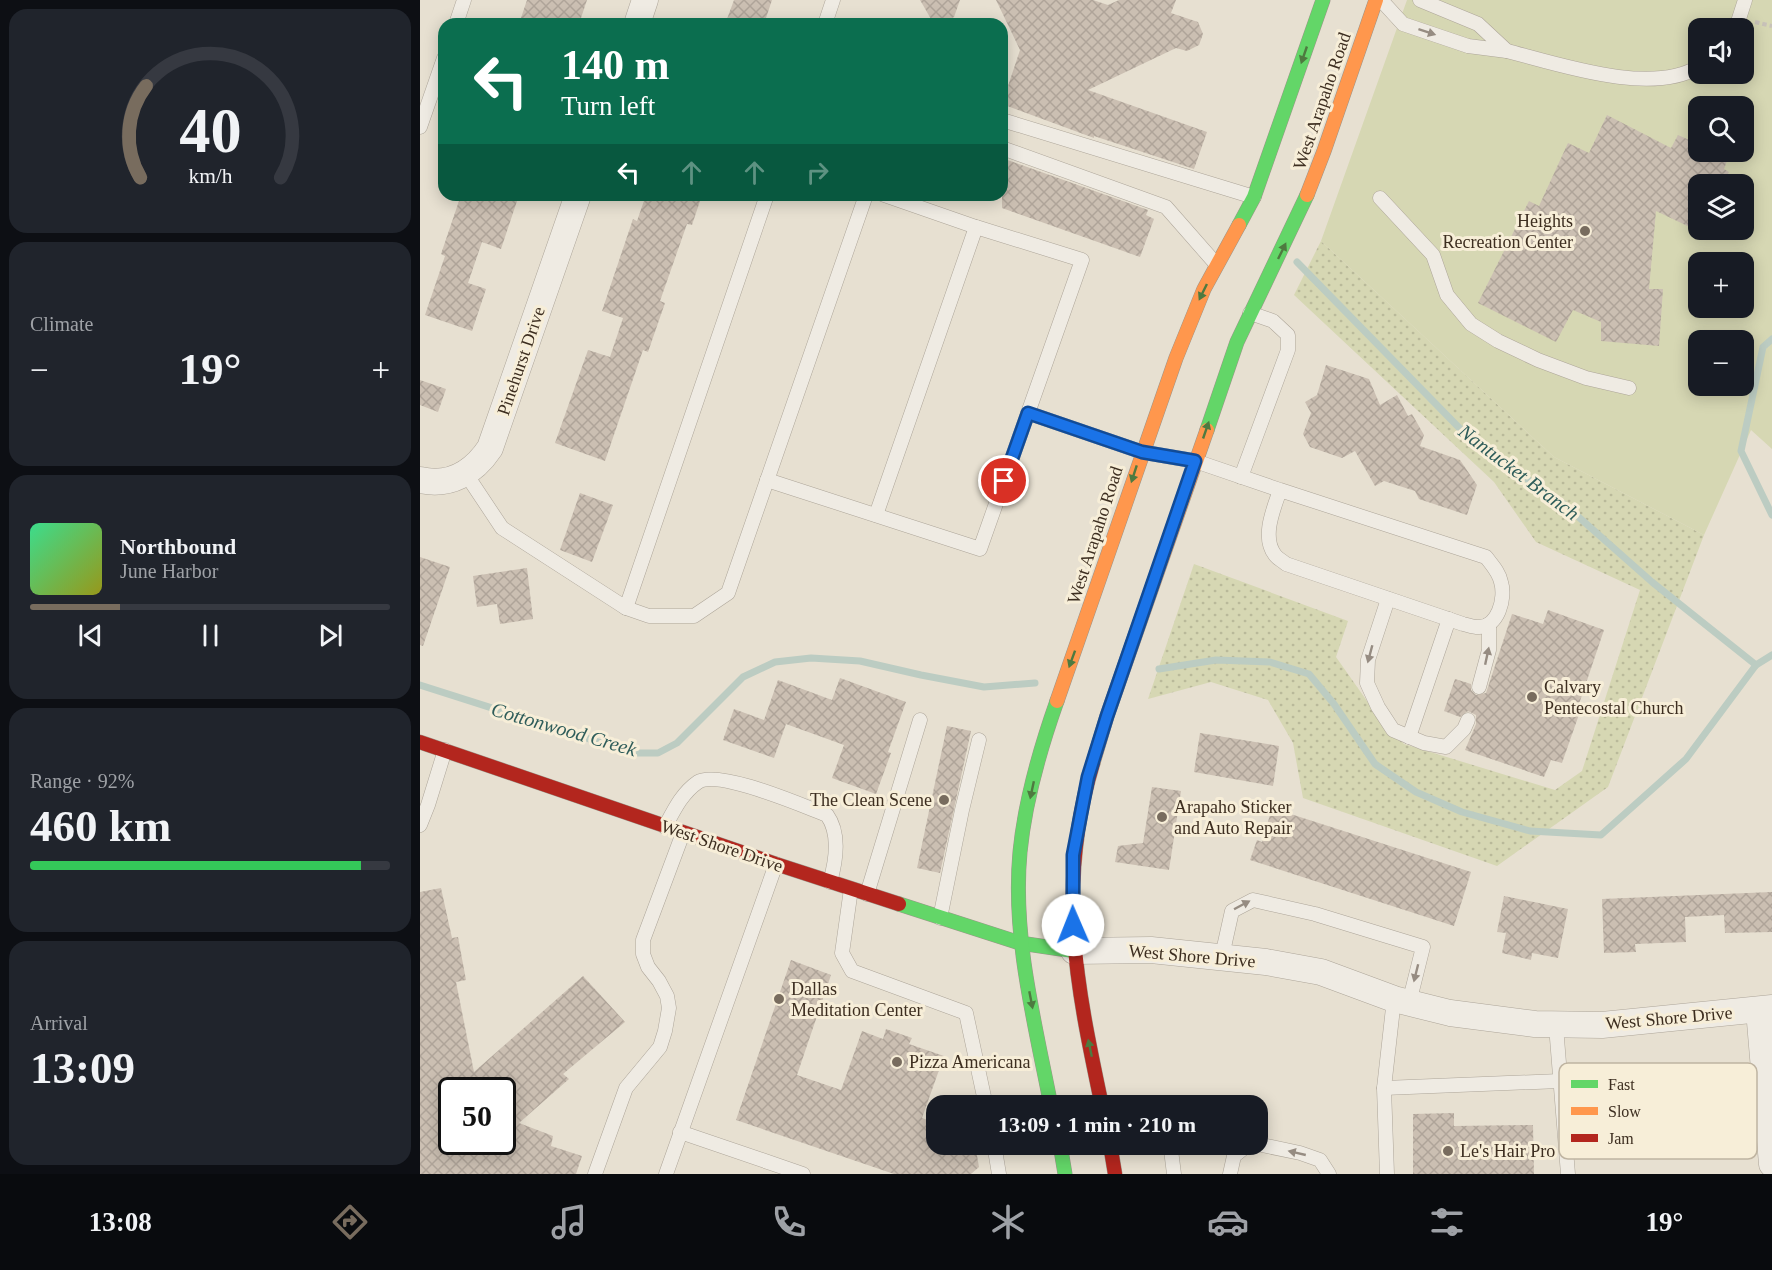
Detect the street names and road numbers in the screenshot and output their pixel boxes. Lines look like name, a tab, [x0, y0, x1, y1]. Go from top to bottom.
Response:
street label: West Arapaho Road	[1289, 30, 1355, 172]
street label: Pinehurst Drive	[493, 304, 549, 418]
street label: West Arapaho Road	[1063, 464, 1127, 606]
street label: West Shore Drive	[658, 816, 786, 876]
street label: West Shore Drive	[1128, 940, 1256, 972]
street label: West Shore Drive	[1605, 1002, 1733, 1034]

